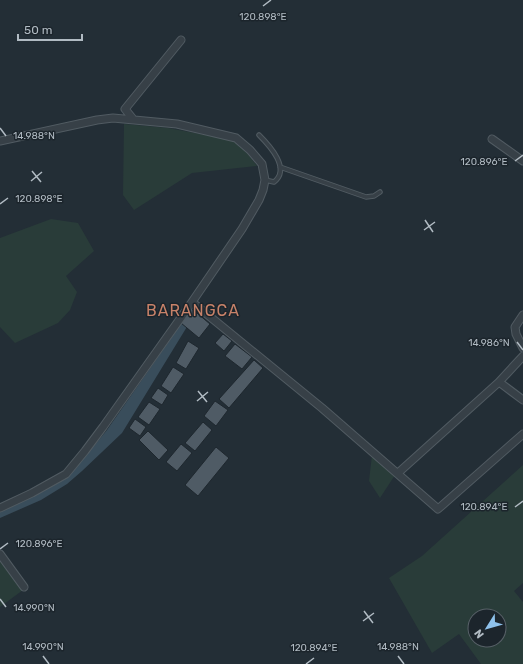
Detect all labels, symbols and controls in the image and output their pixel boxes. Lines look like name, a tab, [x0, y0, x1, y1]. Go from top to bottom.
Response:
text: 120.898°E	[239, 11, 287, 23]
scale bar	[18, 16, 82, 42]
text: 50 m	[24, 23, 52, 37]
text: 14.988°N	[13, 130, 55, 142]
text: 120.896°E	[461, 156, 507, 168]
text: 120.898°E	[15, 193, 63, 205]
district label: BARANGCA	[146, 301, 240, 320]
text: 14.986°N	[468, 337, 510, 349]
text: 120.894°E	[460, 501, 508, 513]
text: 120.896°E	[16, 538, 62, 550]
text: 14.990°N	[13, 602, 55, 614]
north arrow	[467, 608, 507, 648]
text: N	[472, 627, 487, 641]
text: 14.990°N	[22, 641, 64, 653]
text: 14.988°N	[377, 641, 419, 653]
text: 120.894°E	[290, 642, 338, 654]

